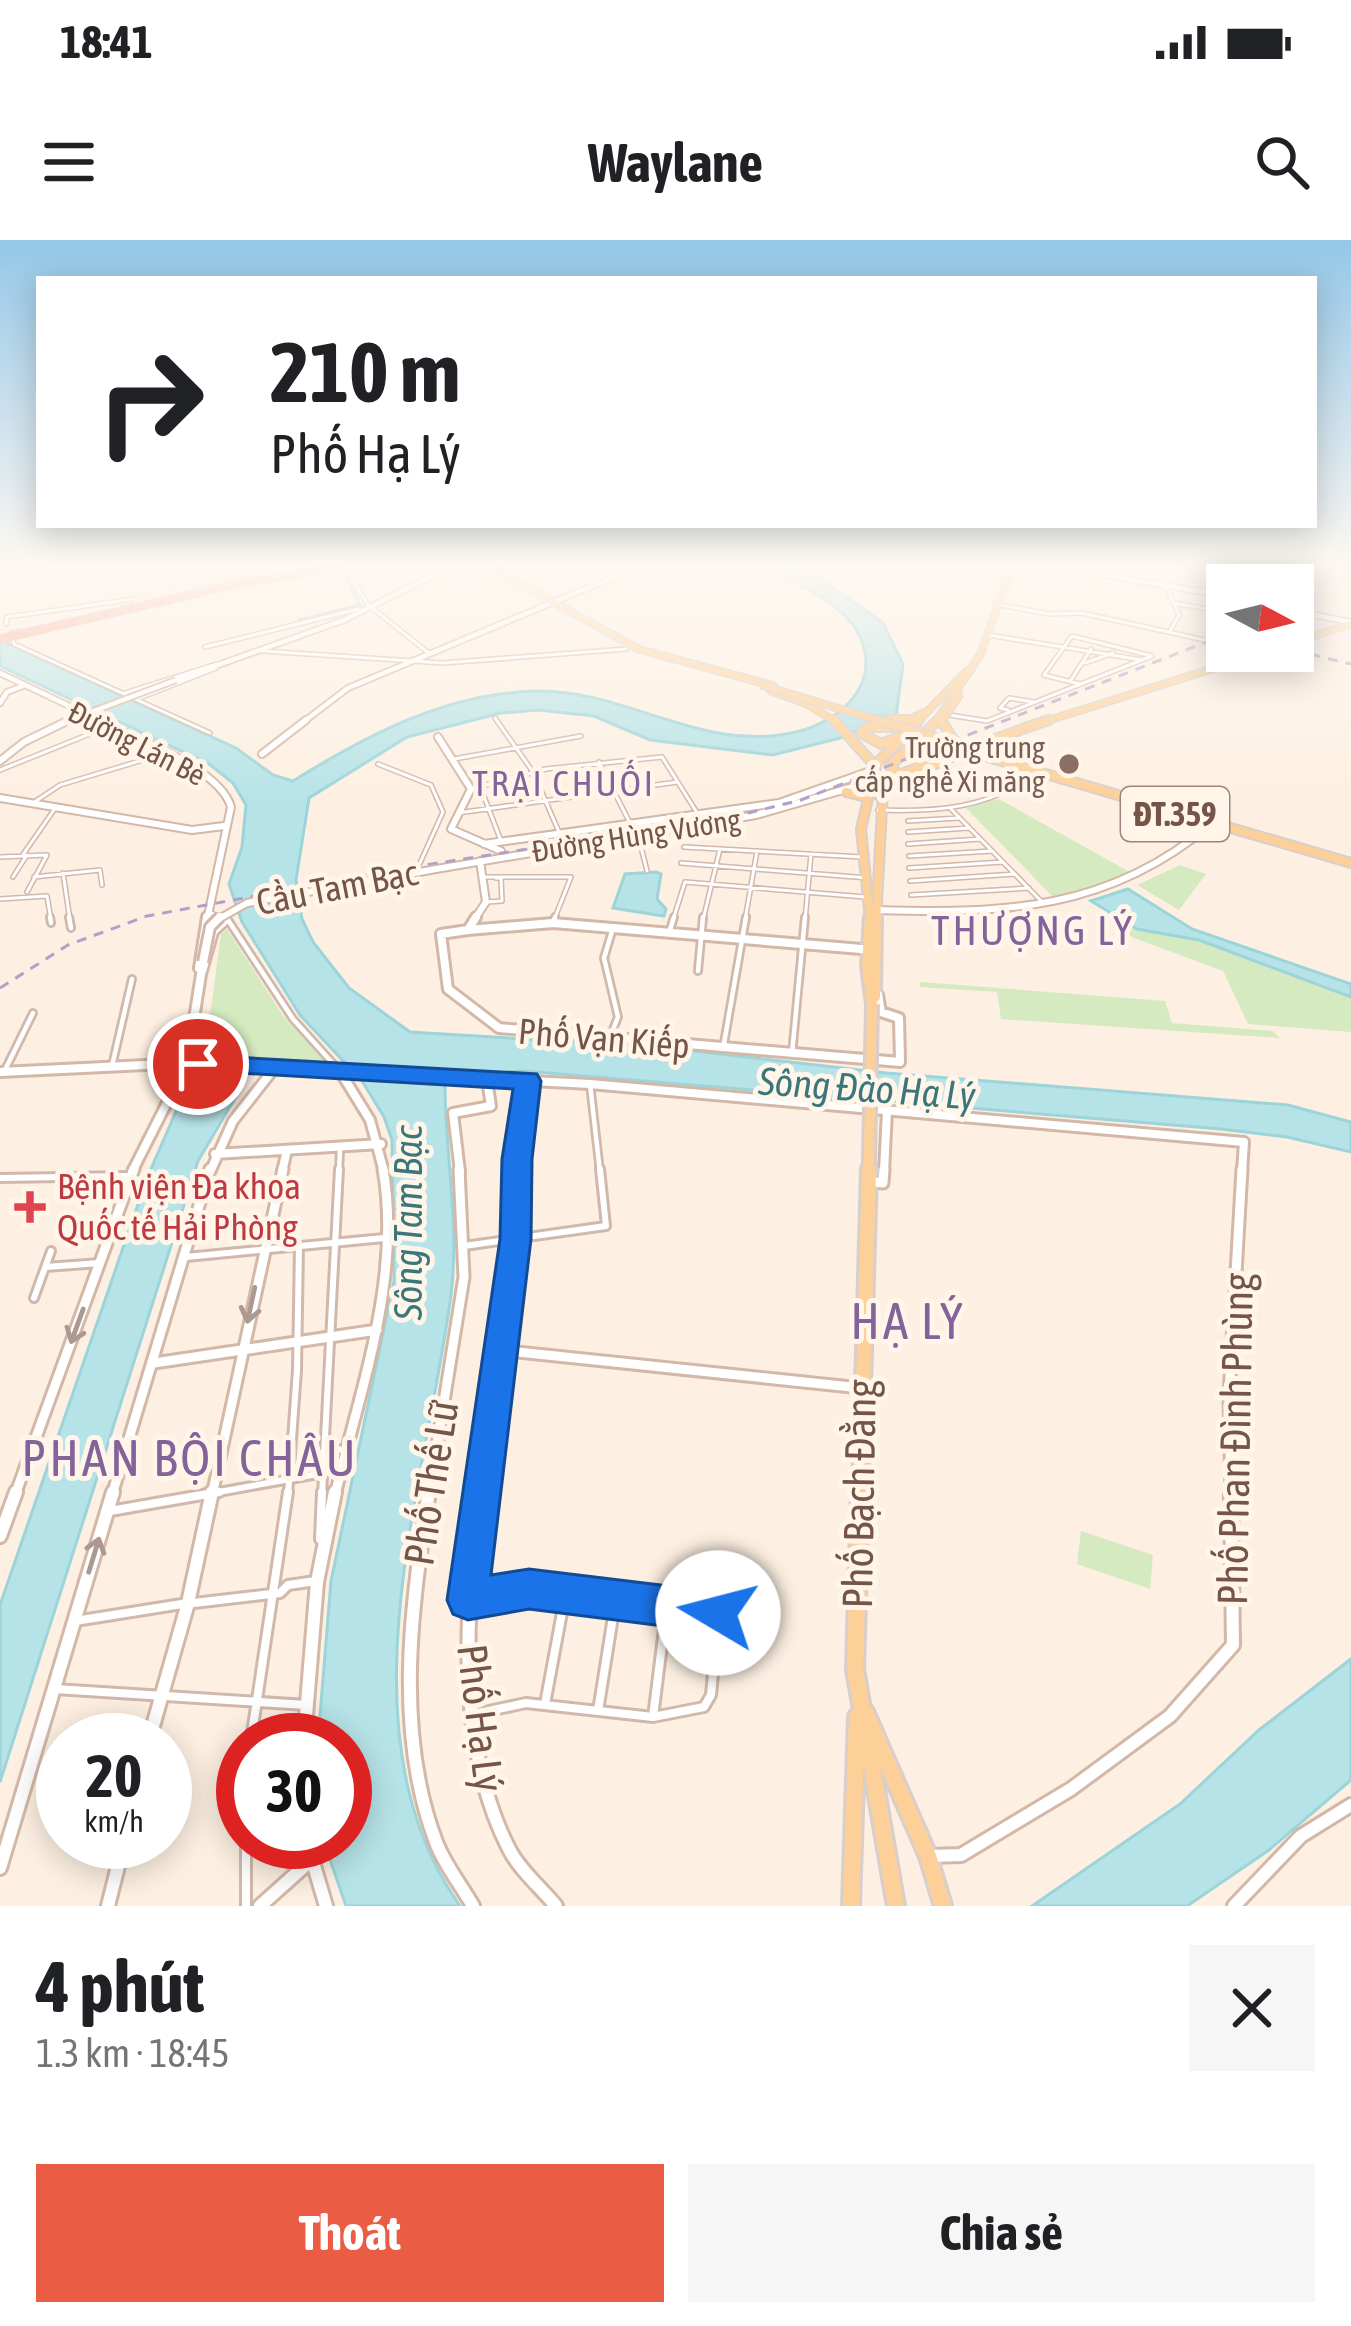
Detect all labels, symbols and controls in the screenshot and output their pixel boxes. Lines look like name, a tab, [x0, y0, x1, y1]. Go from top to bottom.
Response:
text: 18:41	[60, 16, 153, 68]
icon: menu	[36, 129, 102, 195]
icon: search	[1249, 129, 1315, 195]
text: Waylane	[588, 132, 763, 193]
icon: right	[72, 324, 228, 480]
text: 210 m	[270, 324, 460, 420]
text: Phố Hạ Lý	[270, 423, 461, 484]
north arrow	[1206, 564, 1314, 672]
map controls	[1206, 564, 1314, 672]
street label: Đường Lán Bè	[63, 694, 211, 792]
place label: Trường trung cấp nghề Xi măng	[854, 730, 1045, 798]
marker: Trường trung cấp nghề Xi măng	[1056, 751, 1082, 777]
district label: TRẠI CHUỐI	[472, 759, 656, 804]
road number: ĐT.359	[1121, 787, 1229, 841]
street label: Đường Hùng Vương	[529, 802, 743, 868]
street label: Cầu Tam Bạc	[253, 851, 422, 923]
district label: THƯỢNG LÝ	[931, 906, 1135, 954]
street label: Phố Vạn Kiếp	[517, 1010, 691, 1066]
pin	[147, 1013, 249, 1115]
icon: arrive	[165, 1031, 231, 1097]
water label: Sông Đào Hạ Lý	[756, 1058, 978, 1118]
water label: Sông Tam Bạc	[386, 1124, 430, 1321]
place label: Bệnh viện Đa khoa Quốc tế Hải Phòng	[57, 1165, 301, 1248]
marker: Bệnh viện Đa khoa Quốc tế Hải Phòng	[14, 1191, 46, 1223]
street label: Phố Phan Đình Phùng	[1208, 1272, 1262, 1606]
one-way arrow	[238, 1285, 261, 1323]
district label: HẠ LÝ	[850, 1291, 966, 1350]
one-way arrow	[65, 1306, 86, 1343]
street label: Phố Bạch Đằng	[833, 1379, 885, 1609]
street label: Phố Thế Lữ	[394, 1397, 468, 1569]
district label: PHAN BỘI CHÂU	[21, 1428, 359, 1487]
one-way arrow	[84, 1536, 106, 1574]
position arrow	[655, 1550, 781, 1676]
street label: Phố Hạ Lý	[448, 1641, 514, 1795]
speed limit sign: 30	[216, 1713, 372, 1869]
text: 20	[86, 1741, 142, 1810]
text: km/h	[84, 1804, 144, 1838]
text: 4 phút	[36, 1945, 204, 2027]
button: close	[1189, 1945, 1315, 2071]
text: 1.3 km · 18:45	[36, 2031, 229, 2075]
button: Thoát	[36, 2164, 664, 2302]
button: Chia sẻ	[688, 2164, 1315, 2302]

